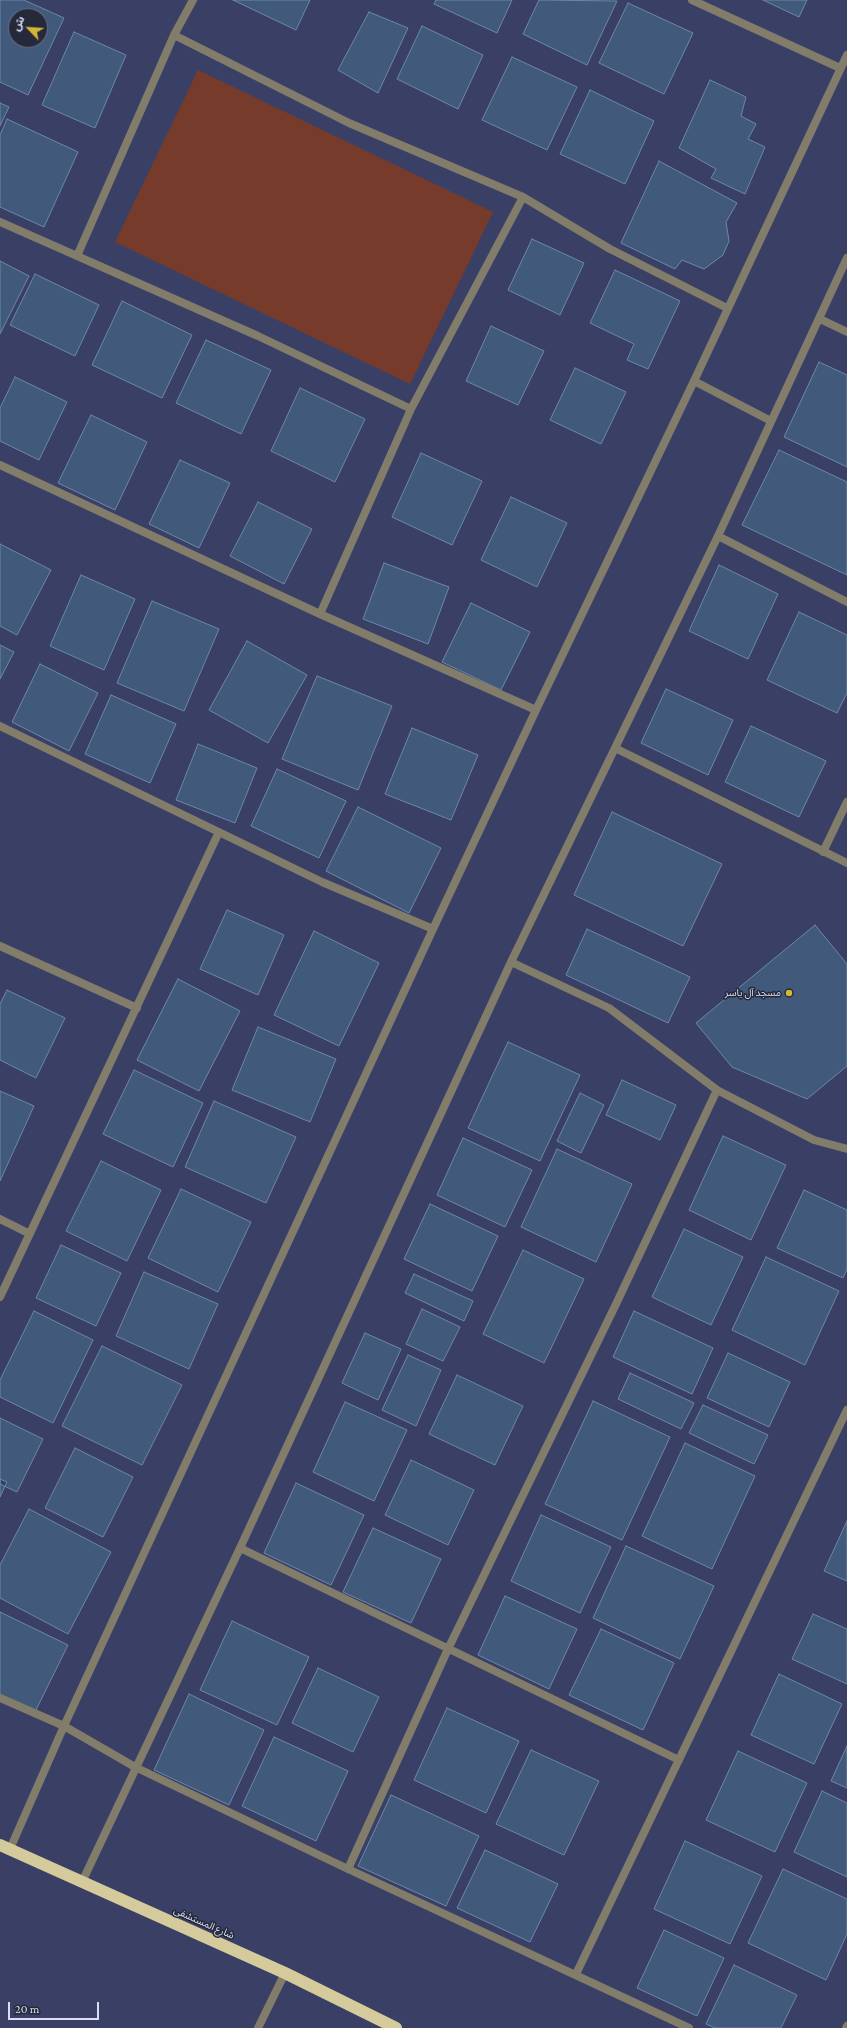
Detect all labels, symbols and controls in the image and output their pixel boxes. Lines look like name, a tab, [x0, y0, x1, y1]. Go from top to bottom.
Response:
north arrow	[8, 8, 48, 48]
text: ش	[9, 14, 27, 33]
place label: مسجد آل ياسر	[725, 987, 781, 999]
marker: مسجد آل ياسر	[784, 988, 794, 998]
street label: شارع المستشفى	[172, 1904, 236, 1942]
scale bar	[10, 1994, 101, 2020]
text: 20 m	[15, 2002, 39, 2016]

